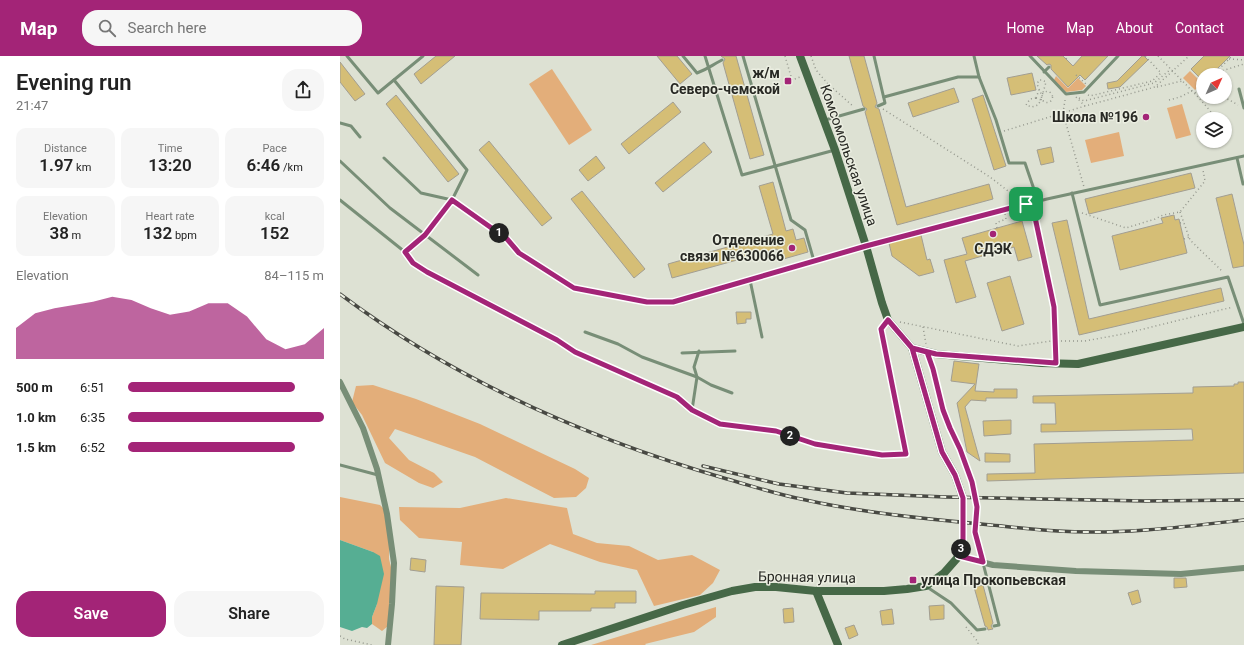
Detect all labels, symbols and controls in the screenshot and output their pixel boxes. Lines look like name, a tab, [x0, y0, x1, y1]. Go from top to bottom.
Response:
search box	[82, 10, 362, 46]
text: Map	[20, 17, 58, 40]
icon: search	[96, 17, 118, 39]
text: Search here	[128, 19, 206, 37]
text: Home	[1006, 20, 1044, 36]
text: Map	[1066, 20, 1094, 36]
text: About	[1116, 20, 1153, 36]
text: Contact	[1175, 20, 1224, 36]
place label: ж/м Северо-чемской	[670, 65, 780, 97]
north arrow	[1196, 68, 1232, 104]
map controls	[1196, 68, 1232, 148]
button: share	[282, 69, 324, 111]
text: Evening run	[16, 70, 132, 95]
marker: ж/м Северо-чемской	[783, 76, 793, 86]
street label: Комсомольская улица	[817, 82, 881, 228]
text: 21:47	[16, 98, 48, 113]
place label: Школа №196	[1052, 109, 1138, 125]
marker: Школа №196	[1141, 112, 1151, 122]
button: layers	[1196, 112, 1232, 148]
text: Distance	[44, 142, 87, 155]
text: Time	[158, 142, 182, 155]
text: Pace	[262, 142, 287, 155]
text: 1.97	[39, 155, 73, 175]
text: 13:20	[148, 155, 192, 175]
text: 6:46	[247, 155, 280, 175]
text: km	[73, 161, 91, 174]
text: /km	[280, 161, 303, 174]
pin	[1009, 187, 1043, 221]
icon: arrive	[1015, 193, 1037, 215]
text: Elevation	[43, 210, 88, 223]
text: Heart rate	[146, 210, 194, 223]
text: kcal	[265, 210, 285, 223]
text: 38	[49, 223, 69, 243]
text: 132	[143, 223, 172, 243]
text: 152	[260, 223, 289, 243]
pin: 1	[489, 223, 509, 243]
text: 1	[496, 226, 502, 239]
text: m	[69, 229, 81, 242]
text: bpm	[172, 229, 197, 242]
marker: СДЭК	[988, 229, 998, 239]
place label: Отделение связи №630066	[680, 232, 784, 264]
place label: СДЭК	[974, 241, 1013, 257]
marker: Отделение связи №630066	[787, 243, 797, 253]
text: Elevation	[16, 268, 69, 283]
text: 84–115 m	[264, 268, 324, 283]
text: 500 m	[16, 380, 53, 395]
text: 6:51	[80, 380, 105, 395]
text: 1.0 km	[16, 410, 56, 425]
text: 6:35	[80, 410, 105, 425]
pin: 2	[780, 426, 800, 446]
text: 2	[787, 429, 793, 442]
text: 1.5 km	[16, 440, 56, 455]
text: 6:52	[80, 440, 105, 455]
pin: 3	[951, 539, 971, 559]
text: 3	[958, 542, 964, 555]
street label: Бронная улица	[758, 568, 856, 586]
place label: улица Прокопьевская	[921, 572, 1066, 588]
marker: улица Прокопьевская	[908, 575, 918, 585]
button: Save	[16, 591, 166, 637]
button: Share	[174, 591, 324, 637]

